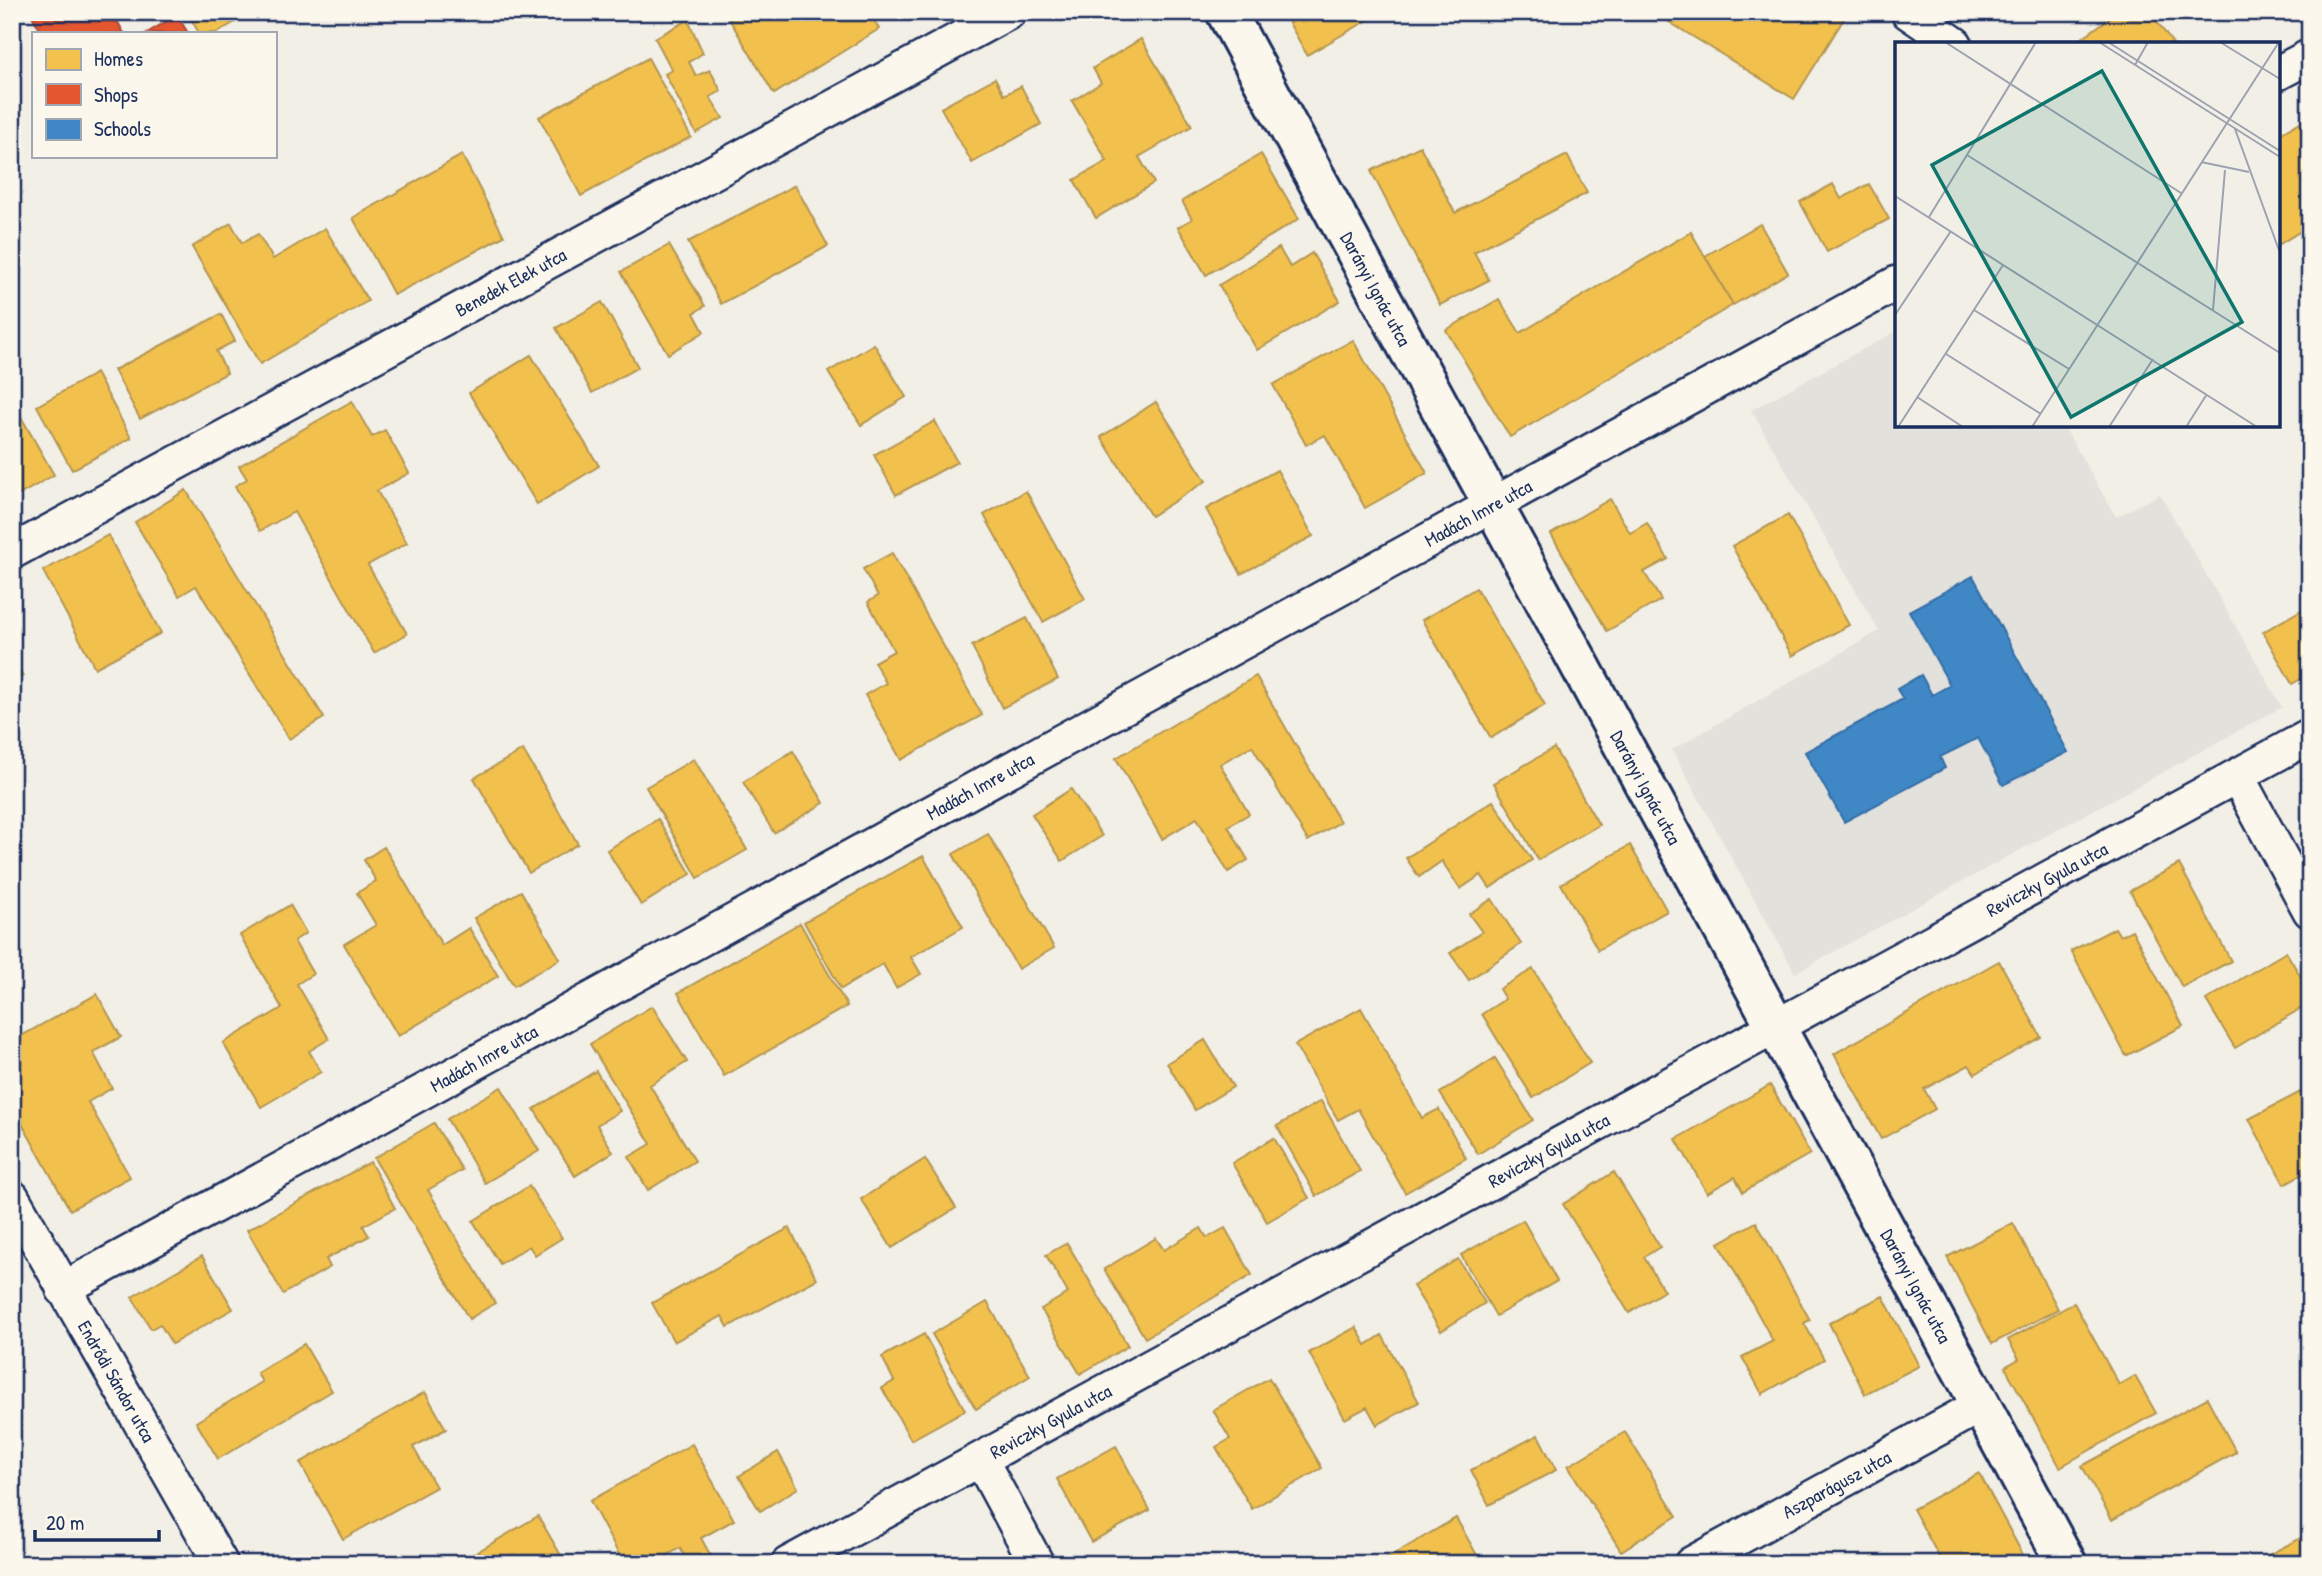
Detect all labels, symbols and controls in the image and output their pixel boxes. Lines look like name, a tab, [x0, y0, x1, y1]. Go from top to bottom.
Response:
legend	[32, 32, 276, 158]
inset map	[1895, 42, 2280, 427]
text: Homes	[94, 44, 143, 73]
text: Shops	[94, 80, 138, 109]
text: Schools	[94, 114, 151, 143]
street label: Darányi Ignác utca	[1335, 227, 1418, 351]
street label: Benedek Elek utca	[450, 241, 571, 323]
street label: Madách Imre utca	[1420, 473, 1537, 553]
street label: Darányi Ignác utca	[1605, 726, 1688, 850]
street label: Madách Imre utca	[922, 746, 1039, 826]
street label: Reviczky Gyula utca	[1981, 835, 2113, 923]
street label: Madách Imre utca	[425, 1018, 543, 1098]
street label: Reviczky Gyula utca	[1483, 1106, 1615, 1194]
street label: Darányi Ignác utca	[1875, 1224, 1958, 1348]
street label: Endrődi Sándor utca	[72, 1316, 162, 1447]
street label: Reviczky Gyula utca	[985, 1377, 1116, 1465]
street label: Aszparágusz utca	[1778, 1444, 1896, 1524]
scale bar	[35, 1499, 159, 1543]
text: 20 m	[46, 1508, 84, 1537]

